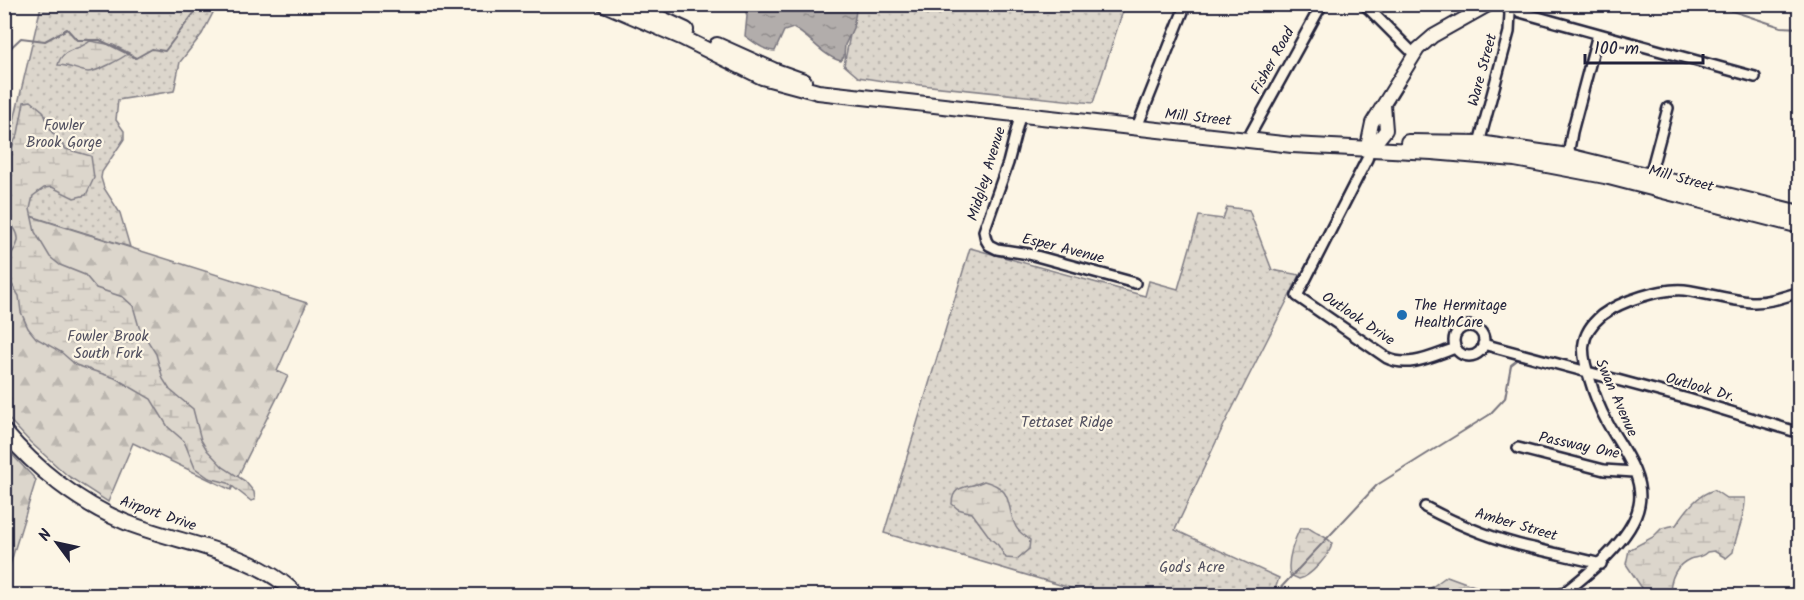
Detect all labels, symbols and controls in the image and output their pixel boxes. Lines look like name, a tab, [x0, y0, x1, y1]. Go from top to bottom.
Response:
street label: Fisher Road	[1245, 23, 1302, 99]
scale bar	[1585, 27, 1704, 65]
street label: Ware Street	[1462, 31, 1504, 109]
text: 100 m	[1594, 35, 1639, 64]
street label: Mill Street	[1164, 103, 1233, 133]
park label: Fowler Brook Gorge	[26, 114, 102, 155]
street label: Midgley Avenue	[961, 124, 1013, 224]
street label: Mill Street	[1646, 159, 1717, 199]
street label: Esper Avenue	[1019, 227, 1107, 271]
street label: Outlook Drive	[1317, 286, 1400, 353]
place label: The Hermitage HealthCare	[1414, 294, 1507, 335]
marker: The Hermitage HealthCare	[1395, 308, 1409, 322]
park label: Fowler Brook South Fork	[67, 325, 150, 366]
street label: Swan Avenue	[1588, 355, 1644, 441]
street label: Outlook Dr.	[1663, 367, 1737, 409]
park label: Tettaset Ridge	[1021, 411, 1113, 435]
street label: Passway One	[1536, 426, 1622, 466]
street label: Airport Drive	[116, 490, 200, 538]
street label: Amber Street	[1472, 502, 1560, 548]
north arrow	[27, 513, 87, 573]
text: N	[32, 525, 59, 547]
park label: God's Acre	[1159, 556, 1225, 580]

